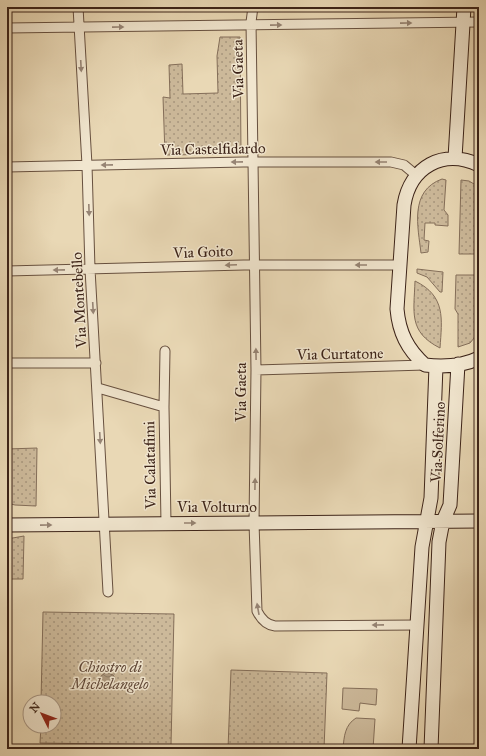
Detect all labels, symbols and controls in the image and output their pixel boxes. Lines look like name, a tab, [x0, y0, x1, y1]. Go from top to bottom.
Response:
one-way arrow	[400, 20, 413, 26]
one-way arrow	[270, 22, 283, 28]
one-way arrow	[112, 24, 125, 30]
street label: Via Gaeta	[228, 39, 248, 100]
one-way arrow	[78, 60, 85, 72]
street label: Via Castelfidardo	[159, 139, 266, 159]
one-way arrow	[230, 159, 243, 165]
one-way arrow	[374, 159, 387, 165]
one-way arrow	[101, 161, 113, 168]
one-way arrow	[85, 204, 92, 216]
street label: Via Goito	[172, 242, 234, 262]
street label: Via Montebello	[67, 251, 91, 349]
one-way arrow	[225, 262, 237, 269]
one-way arrow	[354, 262, 367, 268]
one-way arrow	[52, 267, 65, 273]
one-way arrow	[89, 302, 96, 314]
street label: Via Curtatone	[295, 344, 384, 364]
one-way arrow	[253, 347, 259, 360]
street label: Via Gaeta	[232, 362, 250, 423]
street label: Via Solferino	[427, 401, 449, 484]
street label: Via Calatafimi	[140, 421, 160, 510]
one-way arrow	[97, 432, 104, 444]
one-way arrow	[251, 478, 258, 490]
street label: Via Volturno	[176, 498, 257, 516]
one-way arrow	[184, 520, 197, 526]
one-way arrow	[40, 521, 52, 528]
one-way arrow	[255, 603, 261, 615]
one-way arrow	[371, 622, 384, 628]
park label: Chiostro di Michelangelo	[69, 658, 149, 693]
north arrow	[22, 694, 62, 734]
text: N	[27, 699, 43, 715]

